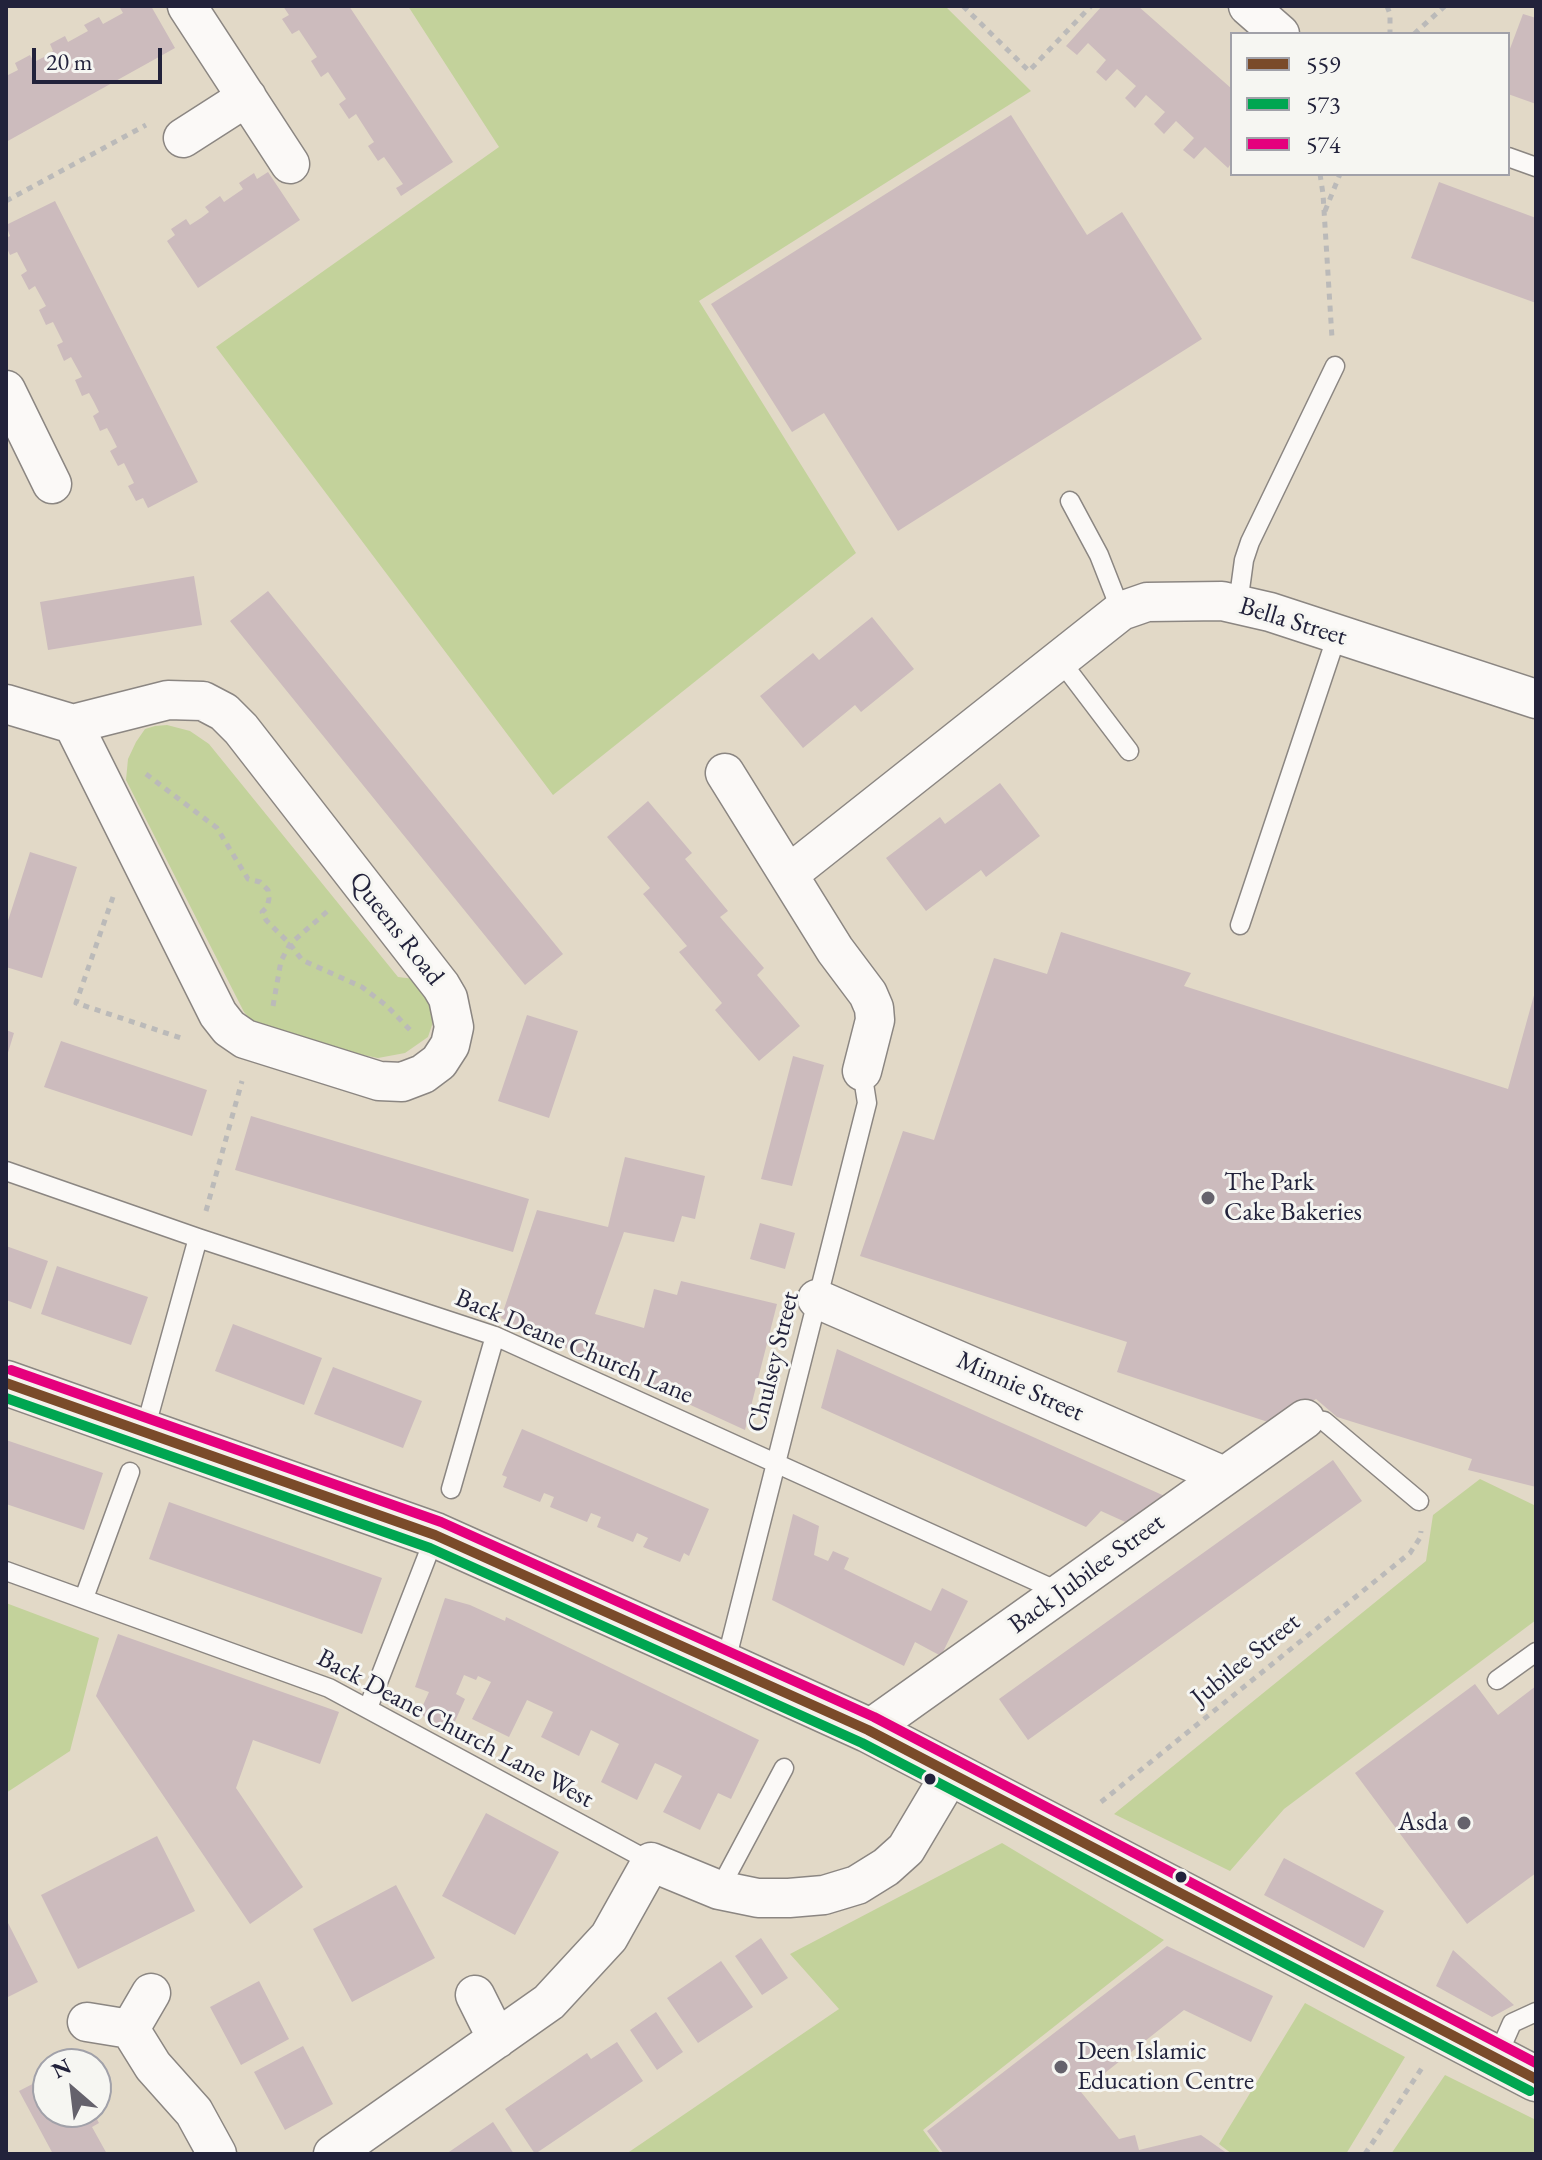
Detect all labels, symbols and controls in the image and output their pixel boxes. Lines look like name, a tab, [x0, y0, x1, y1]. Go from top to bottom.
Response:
scale bar	[36, 32, 166, 82]
legend	[1230, 32, 1510, 176]
text: 20 m	[46, 46, 93, 77]
text: 559	[1306, 49, 1341, 80]
text: 573	[1306, 89, 1341, 120]
text: 574	[1306, 129, 1341, 160]
street label: Bella Street	[1236, 591, 1350, 653]
street label: Queens Road	[342, 866, 450, 992]
place label: The Park Cake Bakeries	[1224, 1167, 1362, 1228]
marker: The Park Cake Bakeries	[1199, 1189, 1217, 1207]
street label: Back Deane Church Lane	[450, 1283, 698, 1411]
street label: Chulsey Street	[741, 1288, 807, 1436]
street label: Minnie Street	[951, 1345, 1089, 1429]
street label: Back Jubilee Street	[1003, 1507, 1171, 1641]
street label: Jubilee Street	[1185, 1607, 1307, 1713]
street label: Back Deane Church Lane West	[311, 1643, 599, 1815]
unlabelled marker	[922, 1771, 938, 1787]
place label: Asda	[1398, 1807, 1448, 1839]
marker: Asda	[1455, 1814, 1473, 1832]
unlabelled marker	[1173, 1869, 1189, 1885]
place label: Deen Islamic Education Centre	[1077, 2036, 1254, 2098]
north arrow	[32, 2048, 112, 2128]
text: N	[47, 2051, 76, 2085]
marker: Deen Islamic Education Centre	[1052, 2058, 1070, 2076]

